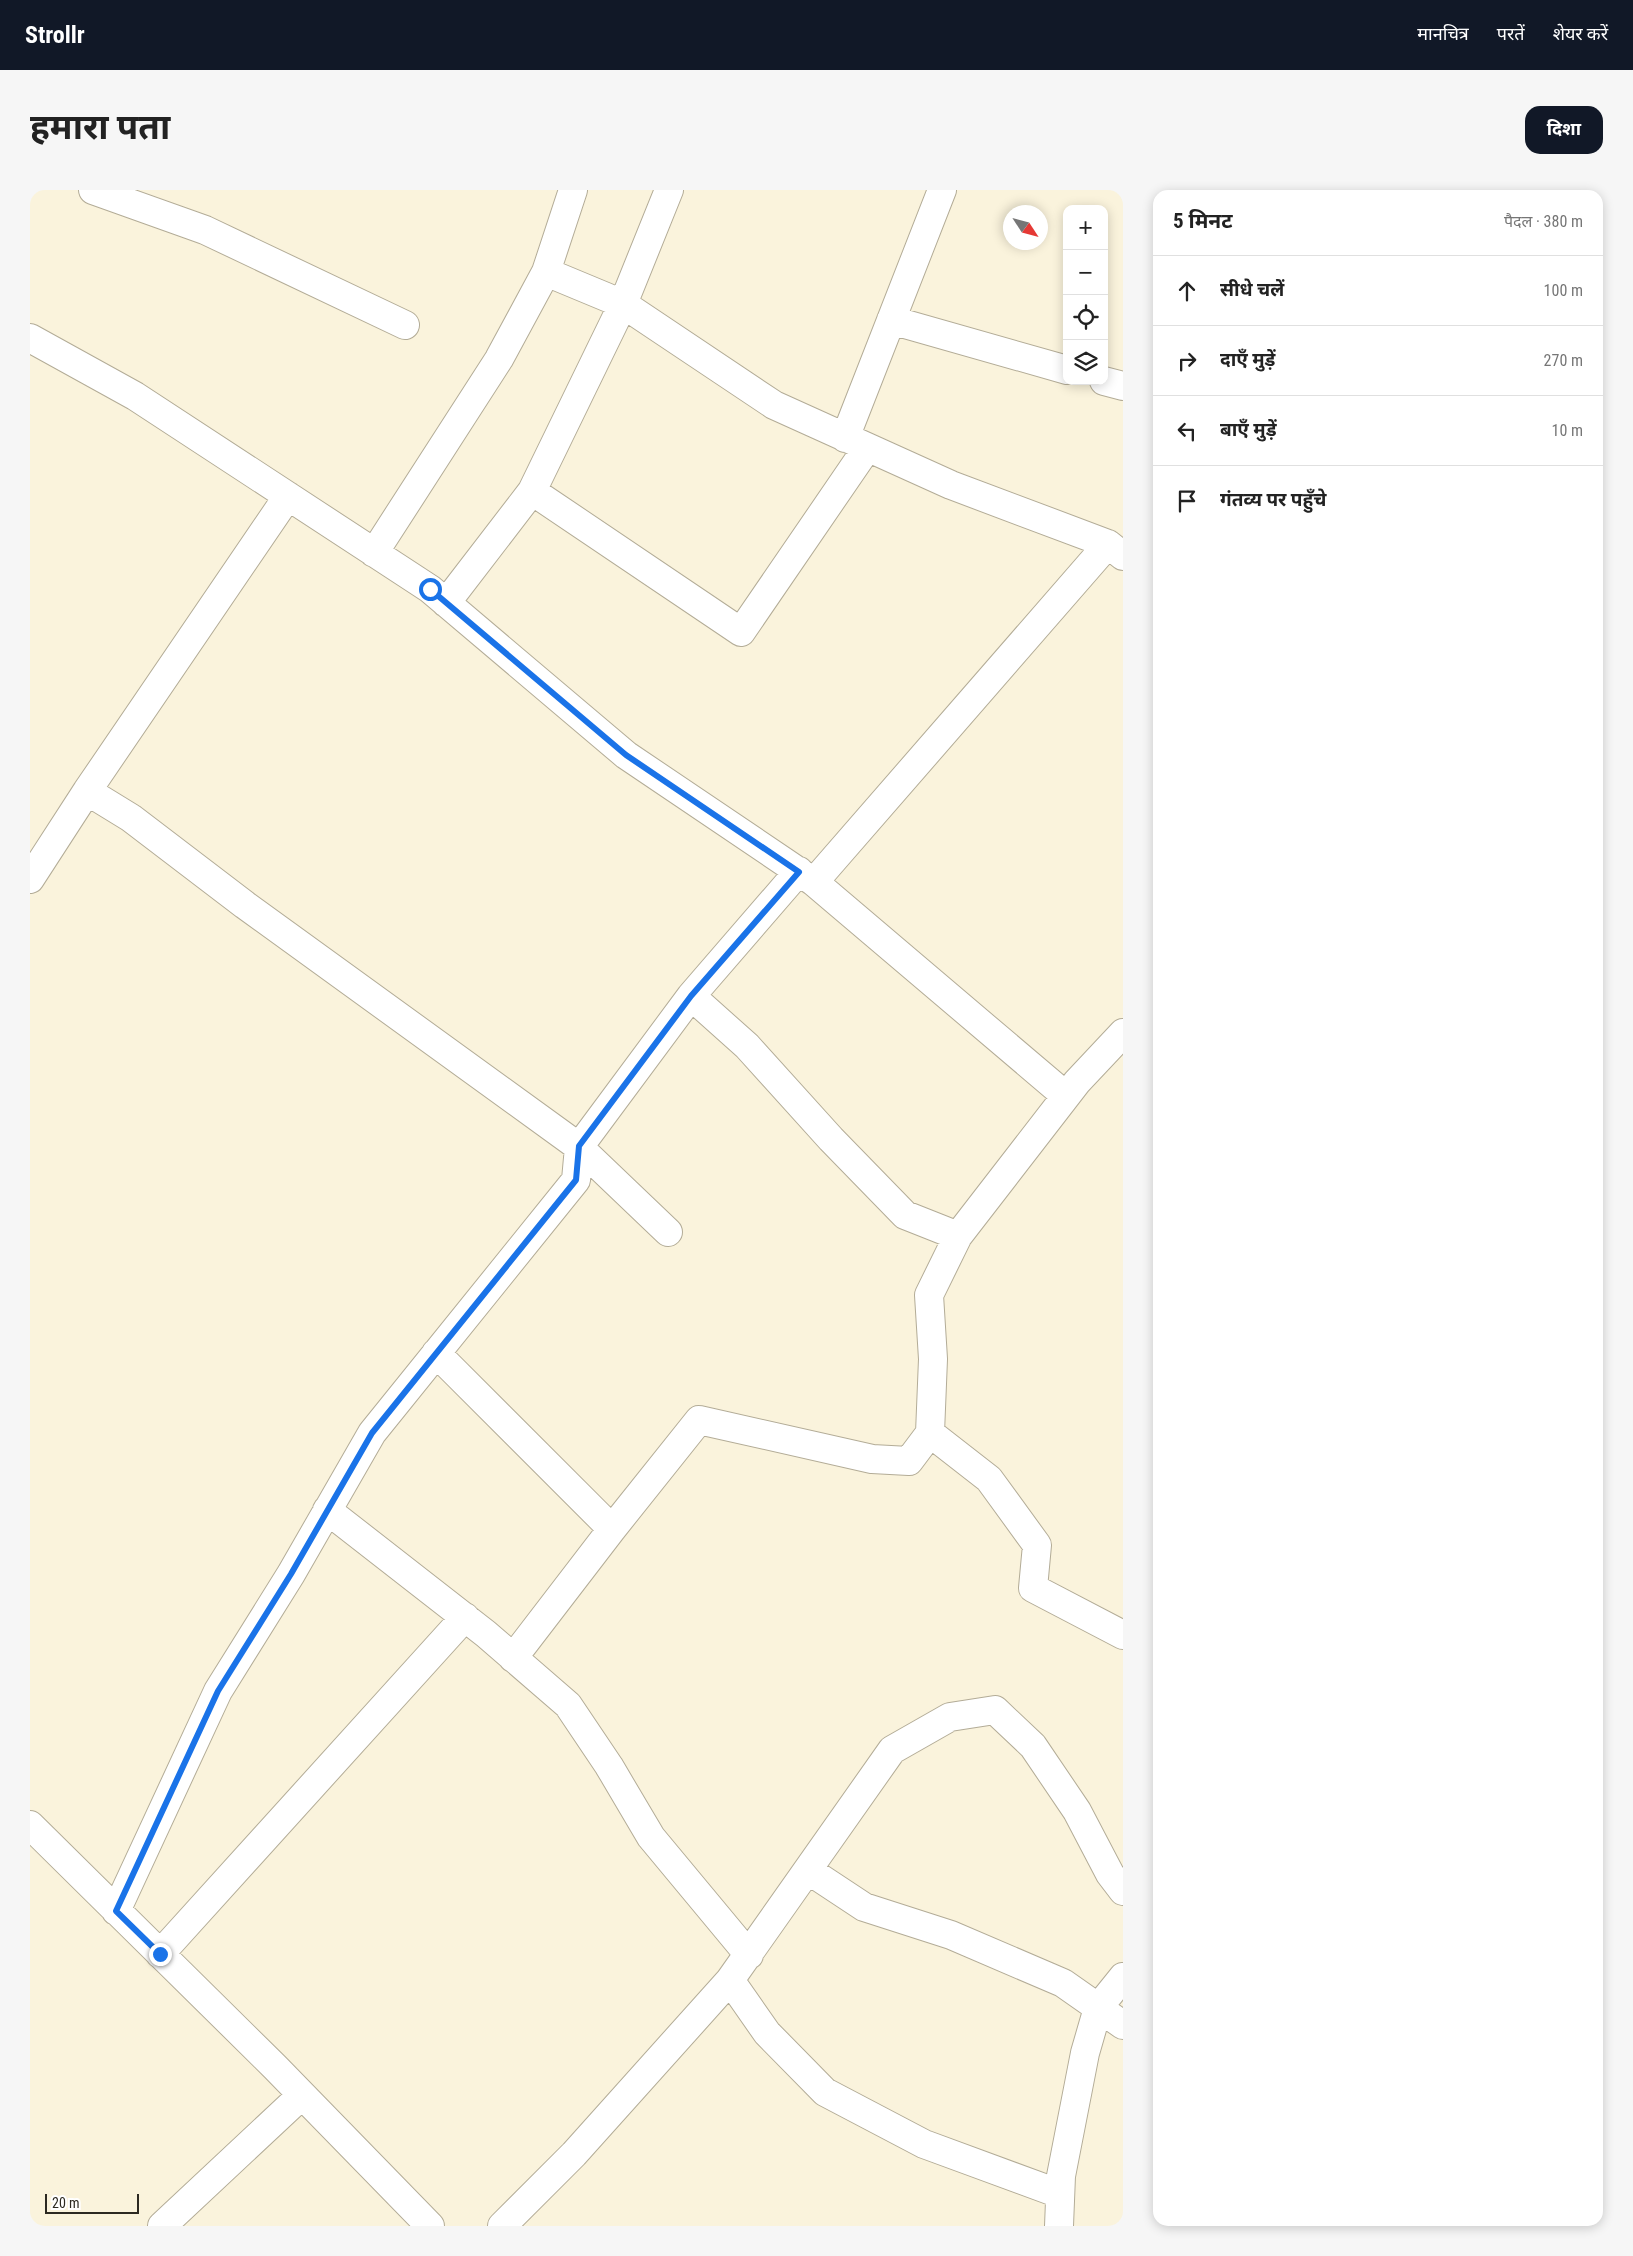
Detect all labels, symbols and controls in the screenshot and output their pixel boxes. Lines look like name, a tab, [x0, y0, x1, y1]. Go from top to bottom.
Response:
text: Strollr	[25, 21, 85, 49]
text: मानचित्र	[1417, 23, 1469, 44]
text: परतें	[1497, 23, 1525, 44]
text: शेयर करें	[1553, 23, 1608, 44]
button: दिशा	[1525, 106, 1603, 154]
text: हमारा पता	[30, 107, 170, 148]
north arrow	[1003, 205, 1048, 250]
map controls	[1063, 205, 1108, 385]
button: +	[1063, 205, 1108, 250]
text: 5 मिनट	[1173, 209, 1233, 233]
text: पैदल · 380 m	[1504, 212, 1583, 231]
button: −	[1063, 250, 1108, 295]
icon: ahead	[1173, 277, 1201, 305]
text: सीधे चलें	[1220, 278, 1284, 301]
text: 100 m	[1544, 281, 1583, 300]
button: locate	[1063, 295, 1108, 340]
button: layers	[1063, 340, 1108, 385]
icon: right	[1173, 347, 1201, 375]
text: दाएँ मुड़ें	[1220, 348, 1275, 371]
text: 270 m	[1544, 351, 1583, 370]
icon: left	[1173, 417, 1201, 445]
text: बाएँ मुड़ें	[1220, 418, 1276, 441]
text: 10 m	[1551, 421, 1583, 440]
icon: arrive	[1173, 487, 1201, 515]
text: गंतव्य पर पहुँचे	[1220, 488, 1326, 511]
route start	[419, 578, 442, 601]
route end	[149, 1943, 172, 1966]
scale bar	[45, 2191, 139, 2214]
text: 20 m	[52, 2195, 80, 2211]

